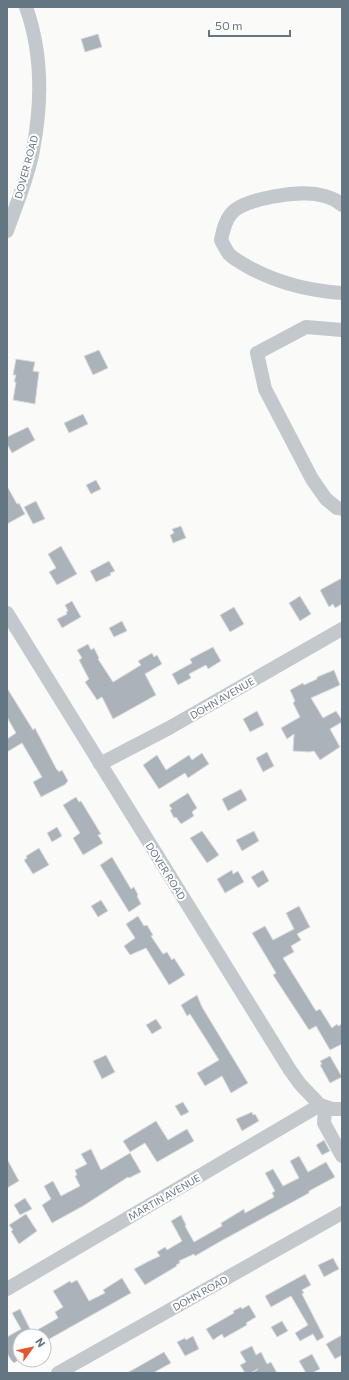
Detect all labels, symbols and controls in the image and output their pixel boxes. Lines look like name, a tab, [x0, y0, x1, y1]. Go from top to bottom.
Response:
scale bar	[209, 12, 290, 38]
text: 50 m	[215, 18, 243, 32]
street label: DOVER ROAD	[12, 134, 40, 200]
street label: DOHN AVENUE	[188, 675, 256, 721]
street label: DOVER ROAD	[144, 840, 188, 902]
street label: MARTIN AVENUE	[126, 1171, 202, 1223]
street label: DOHN ROAD	[170, 1273, 230, 1313]
north arrow	[12, 1328, 52, 1368]
text: N	[33, 1335, 49, 1349]

